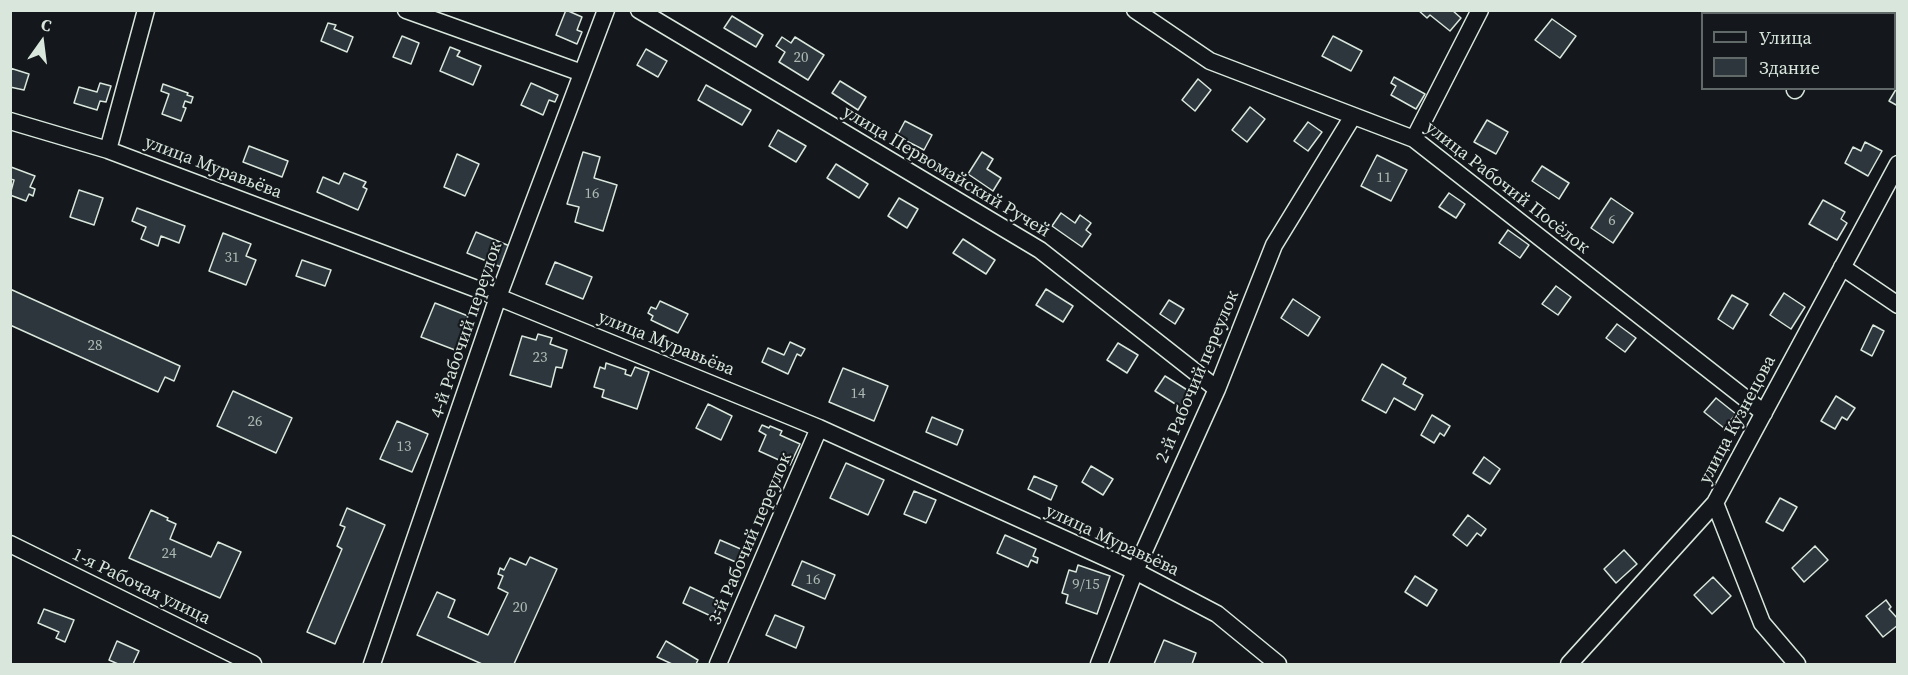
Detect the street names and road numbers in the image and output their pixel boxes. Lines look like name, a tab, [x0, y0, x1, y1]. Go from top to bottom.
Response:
street label: улица Первомайский Ручей	[838, 101, 1054, 243]
street label: улица Рабочий Посёлок	[1421, 117, 1593, 259]
street label: улица Муравьёва	[141, 132, 285, 204]
street label: 4-й Рабочий переулок	[427, 239, 507, 421]
street label: 2-й Рабочий переулок	[1152, 288, 1244, 466]
street label: улица Муравьёва	[595, 307, 737, 381]
street label: улица Кузнецова	[1695, 352, 1781, 488]
street label: 3-й Рабочий переулок	[705, 450, 797, 628]
street label: улица Муравьёва	[1042, 500, 1182, 582]
street label: 1-я Рабочая улица	[68, 544, 214, 630]

